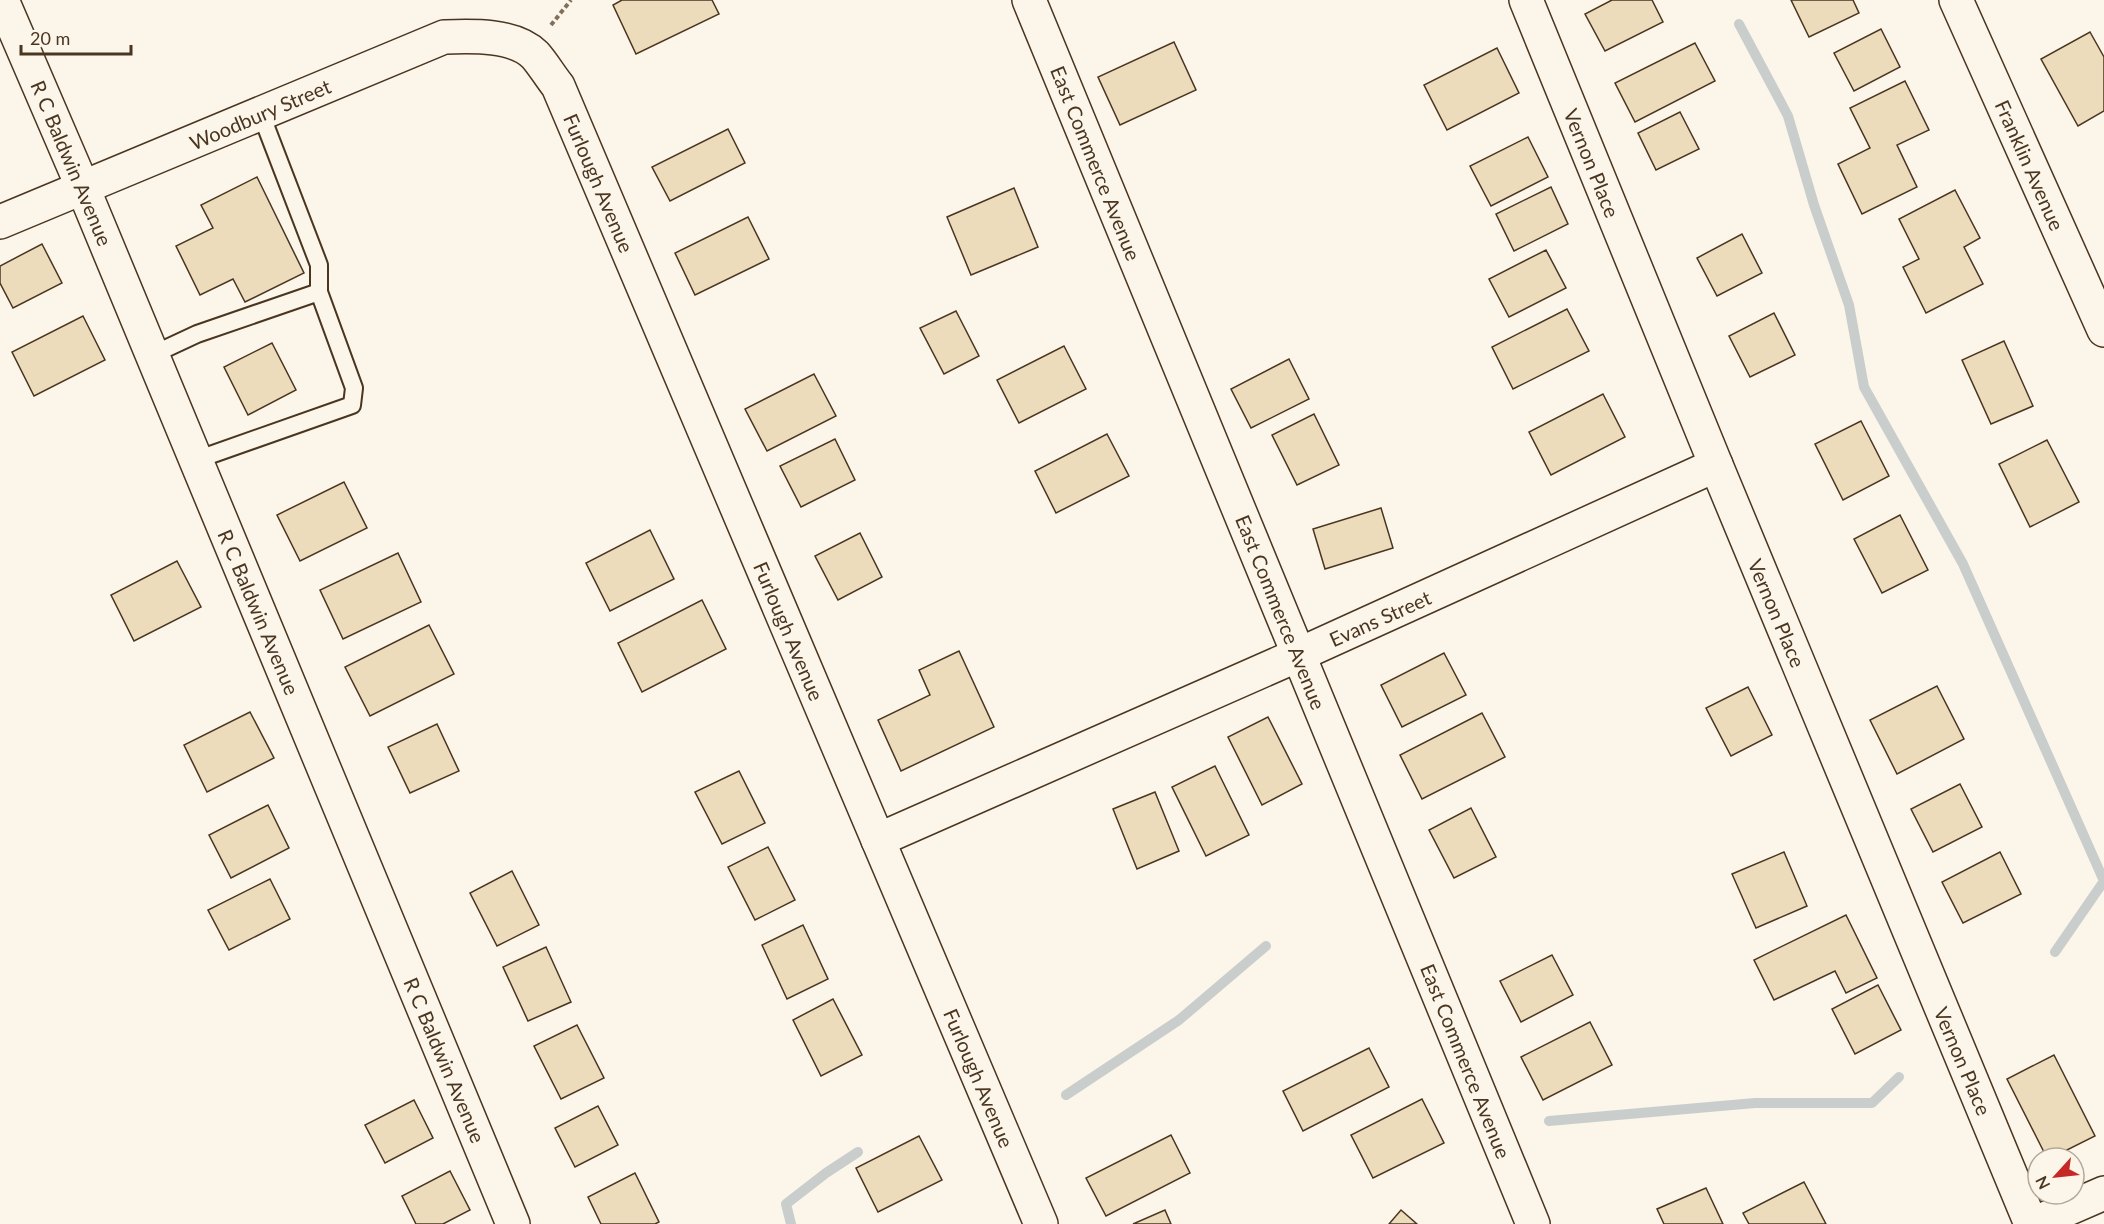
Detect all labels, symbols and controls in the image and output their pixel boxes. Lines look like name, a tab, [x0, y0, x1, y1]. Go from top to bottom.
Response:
scale bar	[21, 18, 130, 56]
text: 20 m	[30, 27, 70, 49]
street label: East Commerce Avenue	[1046, 62, 1146, 264]
street label: Woodbury Street	[186, 74, 334, 154]
street label: R C Baldwin Avenue	[26, 77, 118, 249]
street label: Franklin Avenue	[1991, 96, 2069, 234]
street label: Vernon Place	[1559, 105, 1625, 221]
street label: Furlough Avenue	[559, 110, 639, 256]
street label: East Commerce Avenue	[1231, 511, 1331, 713]
street label: R C Baldwin Avenue	[213, 526, 305, 698]
street label: Vernon Place	[1743, 555, 1811, 671]
street label: Furlough Avenue	[749, 558, 829, 704]
street label: Evans Street	[1325, 585, 1435, 651]
street label: East Commerce Avenue	[1416, 960, 1516, 1162]
street label: R C Baldwin Avenue	[399, 974, 491, 1146]
street label: Vernon Place	[1929, 1003, 1997, 1119]
street label: Furlough Avenue	[939, 1005, 1019, 1151]
north arrow	[2026, 1146, 2086, 1206]
text: N	[2031, 1173, 2053, 1193]

